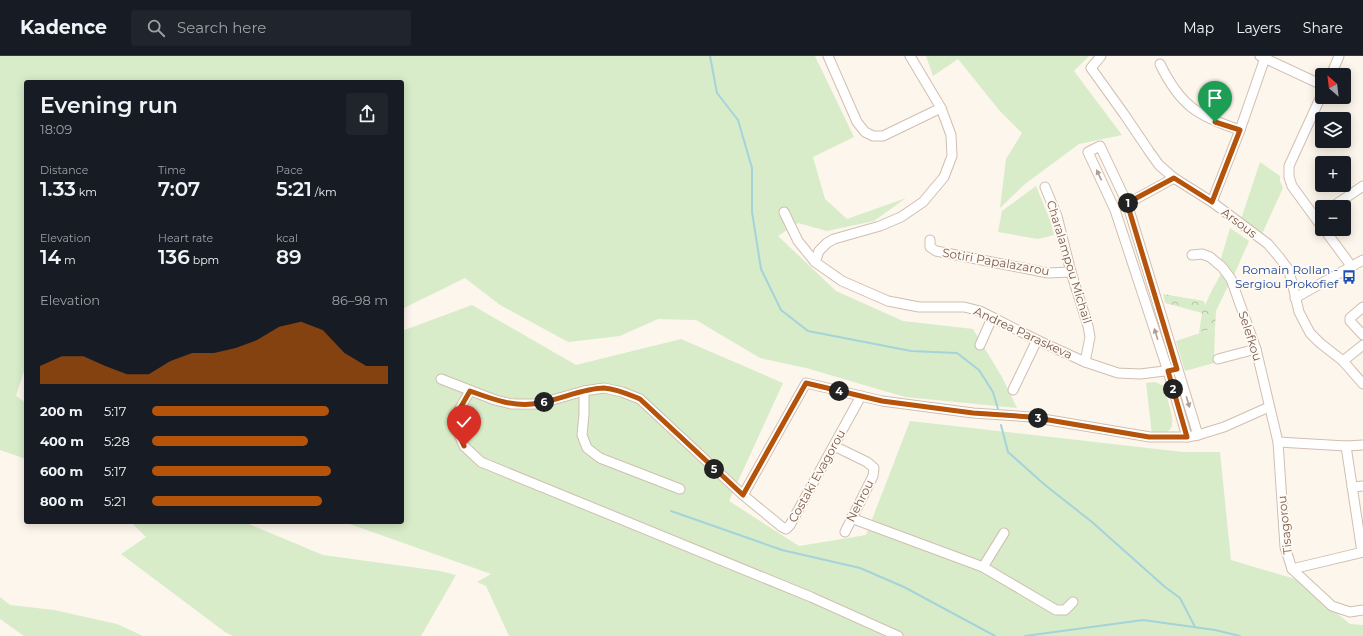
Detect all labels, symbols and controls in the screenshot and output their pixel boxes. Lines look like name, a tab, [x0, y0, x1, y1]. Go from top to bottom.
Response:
search box	[131, 10, 411, 46]
text: Kadence	[20, 16, 107, 39]
icon: search	[145, 17, 167, 39]
text: Search here	[177, 18, 266, 37]
text: Map	[1183, 19, 1214, 37]
text: Layers	[1236, 19, 1281, 37]
text: Share	[1303, 19, 1343, 37]
north arrow	[1315, 68, 1351, 104]
map controls	[1315, 68, 1351, 236]
pin	[1198, 81, 1232, 122]
icon: arrive	[1204, 87, 1226, 109]
text: Evening run	[40, 92, 178, 119]
button: share	[346, 93, 388, 135]
button: layers	[1315, 112, 1351, 148]
text: 18:09	[40, 121, 72, 137]
button: +	[1315, 156, 1351, 192]
text: Distance	[40, 163, 88, 177]
text: Time	[158, 163, 186, 177]
text: Pace	[276, 163, 303, 177]
one-way arrow	[1096, 169, 1102, 181]
text: 1.33	[40, 177, 76, 201]
text: 7:07	[158, 177, 200, 201]
text: 5:21	[276, 177, 312, 201]
text: km	[76, 185, 97, 199]
text: /km	[312, 185, 337, 199]
pin: 1	[1118, 193, 1138, 213]
text: 1	[1126, 196, 1130, 210]
street label: Charalampou Michail	[1044, 198, 1095, 325]
button: −	[1315, 200, 1351, 236]
street label: Arsous	[1219, 204, 1260, 241]
text: Elevation	[40, 231, 91, 245]
text: Heart rate	[158, 231, 213, 245]
text: kcal	[276, 231, 298, 245]
text: 14	[40, 245, 61, 269]
text: 136	[158, 245, 190, 269]
text: 89	[276, 245, 302, 269]
street label: Sotiri Papalazarou	[941, 245, 1051, 278]
text: m	[61, 253, 76, 267]
text: bpm	[190, 253, 219, 267]
place label: Romain Rollan - Sergiou Prokofief	[1235, 262, 1339, 291]
bus stop icon: Romain Rollan - Sergiou Prokofief	[1341, 269, 1357, 285]
text: Elevation	[40, 292, 100, 308]
text: 86–98 m	[332, 292, 388, 308]
street label: Andrea Paraskeva	[972, 303, 1075, 362]
street label: Selefkou	[1235, 309, 1266, 363]
one-way arrow	[1153, 328, 1159, 340]
pin: 2	[1163, 379, 1183, 399]
pin: 4	[829, 381, 849, 401]
text: 2	[1170, 382, 1176, 396]
text: 4	[835, 384, 843, 398]
pin: 6	[534, 392, 554, 412]
text: 6	[540, 395, 548, 409]
one-way arrow	[1185, 396, 1191, 408]
text: 200 m	[40, 403, 83, 419]
text: 5:17	[104, 403, 126, 419]
pin	[447, 405, 481, 446]
pin: 3	[1028, 408, 1048, 428]
icon: check	[453, 411, 475, 433]
text: 3	[1035, 411, 1041, 425]
street label: Costaki Evagorou	[785, 427, 848, 525]
text: 400 m	[40, 433, 84, 449]
text: 5:28	[104, 433, 130, 449]
pin: 5	[704, 459, 724, 479]
text: 5	[711, 462, 717, 476]
text: 600 m	[40, 463, 83, 479]
text: 5:17	[104, 463, 126, 479]
street label: Nehrou	[843, 477, 877, 524]
text: 800 m	[40, 493, 84, 509]
text: 5:21	[104, 493, 126, 509]
street label: Tisagorou	[1274, 495, 1295, 555]

